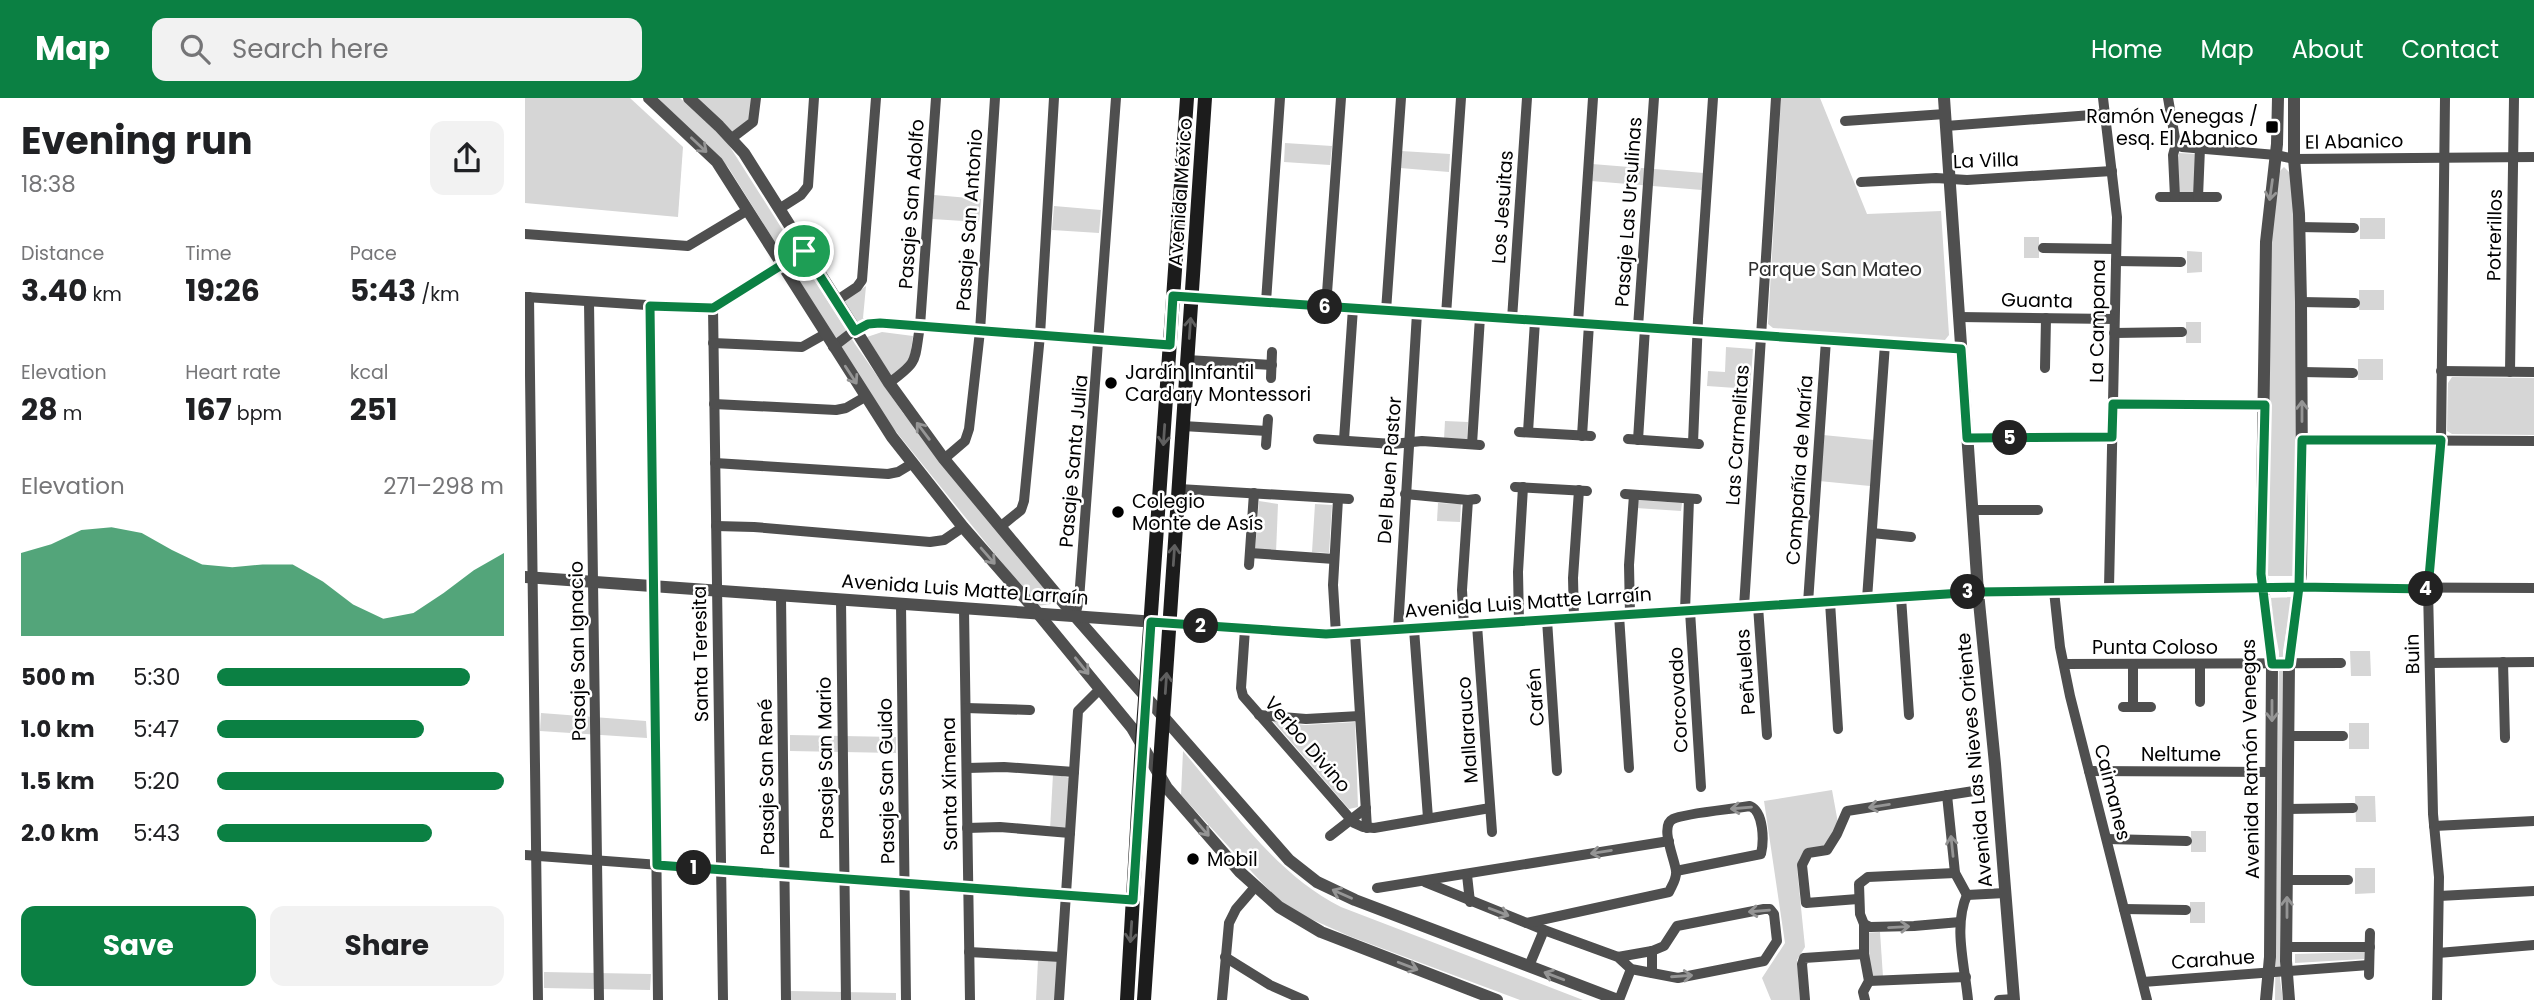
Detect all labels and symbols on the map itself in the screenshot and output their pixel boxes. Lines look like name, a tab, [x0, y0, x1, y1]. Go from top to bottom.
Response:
place label: Ramón Venegas / esq. El Abanico	[2086, 103, 2258, 152]
street label: Pasaje Las Ursulinas	[1608, 116, 1649, 308]
street label: Avenida México	[1162, 117, 1199, 267]
street label: Pasaje San Adolfo	[892, 118, 931, 290]
marker: Ramón Venegas / esq. El Abanico	[2264, 119, 2280, 135]
street label: El Abanico	[2305, 127, 2403, 156]
street label: Pasaje San Antonio	[950, 128, 989, 312]
one-way arrow	[690, 136, 707, 153]
street label: La Villa	[1953, 146, 2019, 175]
street label: Los Jesuitas	[1485, 149, 1520, 265]
one-way arrow	[2265, 178, 2278, 201]
street label: Potrerillos	[2480, 189, 2509, 281]
pin	[774, 221, 834, 281]
park label: Parque San Mateo	[1748, 256, 1922, 283]
street label: La Campana	[2083, 259, 2112, 383]
street label: Guanta	[2001, 286, 2073, 315]
pin: 6	[1307, 290, 1343, 325]
one-way arrow	[1183, 317, 1196, 340]
place label: Jardín Infantil Cardary Montessori	[1125, 359, 1311, 408]
one-way arrow	[844, 364, 858, 384]
street label: Las Carmelitas	[1719, 364, 1756, 506]
street label: Pasaje Santa Julia	[1052, 373, 1095, 549]
street label: Compañía de María	[1779, 374, 1820, 566]
marker: Jardín Infantil Cardary Montessori	[1103, 375, 1119, 391]
street label: Del Buen Pastor	[1371, 395, 1408, 545]
one-way arrow	[2295, 400, 2309, 423]
pin: 5	[1993, 420, 2027, 456]
one-way arrow	[916, 422, 930, 441]
one-way arrow	[1157, 423, 1170, 446]
place label: Colegio Monte de Asís	[1132, 488, 1263, 537]
marker: Colegio Monte de Asís	[1110, 504, 1126, 520]
one-way arrow	[1168, 544, 1181, 567]
one-way arrow	[980, 547, 996, 565]
street label: Pasaje San Ignacio	[562, 561, 593, 741]
street label: Avenida Luis Matte Larraín	[840, 567, 1089, 612]
pin: 4	[2409, 572, 2443, 606]
pin: 3	[1951, 574, 1985, 610]
street label: Avenida Luis Matte Larraín	[1404, 580, 1653, 625]
street label: Santa Teresita	[686, 586, 715, 722]
pin: 2	[1183, 608, 1219, 644]
street label: Peñuelas	[1729, 628, 1762, 716]
street label: Avenida Las Nieves Oriente	[1950, 632, 1999, 888]
street label: Buin	[2399, 633, 2426, 675]
street label: Punta Coloso	[2092, 634, 2218, 661]
street label: Avenida Ramón Venegas	[2235, 639, 2266, 879]
street label: Corcovado	[1662, 646, 1695, 754]
one-way arrow	[1074, 657, 1090, 675]
street label: Carén	[1520, 667, 1551, 727]
one-way arrow	[1160, 672, 1173, 695]
street label: Mallarauco	[1450, 676, 1485, 784]
street label: Pasaje San Mario	[811, 677, 840, 839]
street label: Verbo Divino	[1258, 690, 1357, 798]
street label: Pasaje San René	[752, 698, 781, 856]
street label: Pasaje San Guido	[872, 698, 901, 864]
one-way arrow	[2265, 699, 2279, 722]
street label: Santa Ximena	[935, 717, 964, 851]
street label: Caimanes	[2088, 741, 2138, 843]
street label: Neltume	[2141, 741, 2221, 768]
one-way arrow	[1869, 800, 1891, 813]
one-way arrow	[1730, 802, 1753, 815]
one-way arrow	[1194, 819, 1210, 837]
one-way arrow	[1945, 836, 1958, 858]
place label: Mobil	[1207, 846, 1258, 873]
one-way arrow	[1590, 846, 1613, 860]
pin: 1	[677, 850, 711, 886]
marker: Mobil	[1185, 851, 1201, 867]
one-way arrow	[1332, 887, 1353, 900]
one-way arrow	[2280, 896, 2294, 919]
one-way arrow	[1748, 905, 1770, 918]
one-way arrow	[1487, 907, 1509, 920]
one-way arrow	[1124, 920, 1137, 943]
one-way arrow	[1887, 920, 1910, 933]
street label: Carahue	[2170, 943, 2256, 976]
one-way arrow	[1396, 961, 1418, 974]
one-way arrow	[1544, 968, 1566, 981]
one-way arrow	[1670, 969, 1693, 982]

